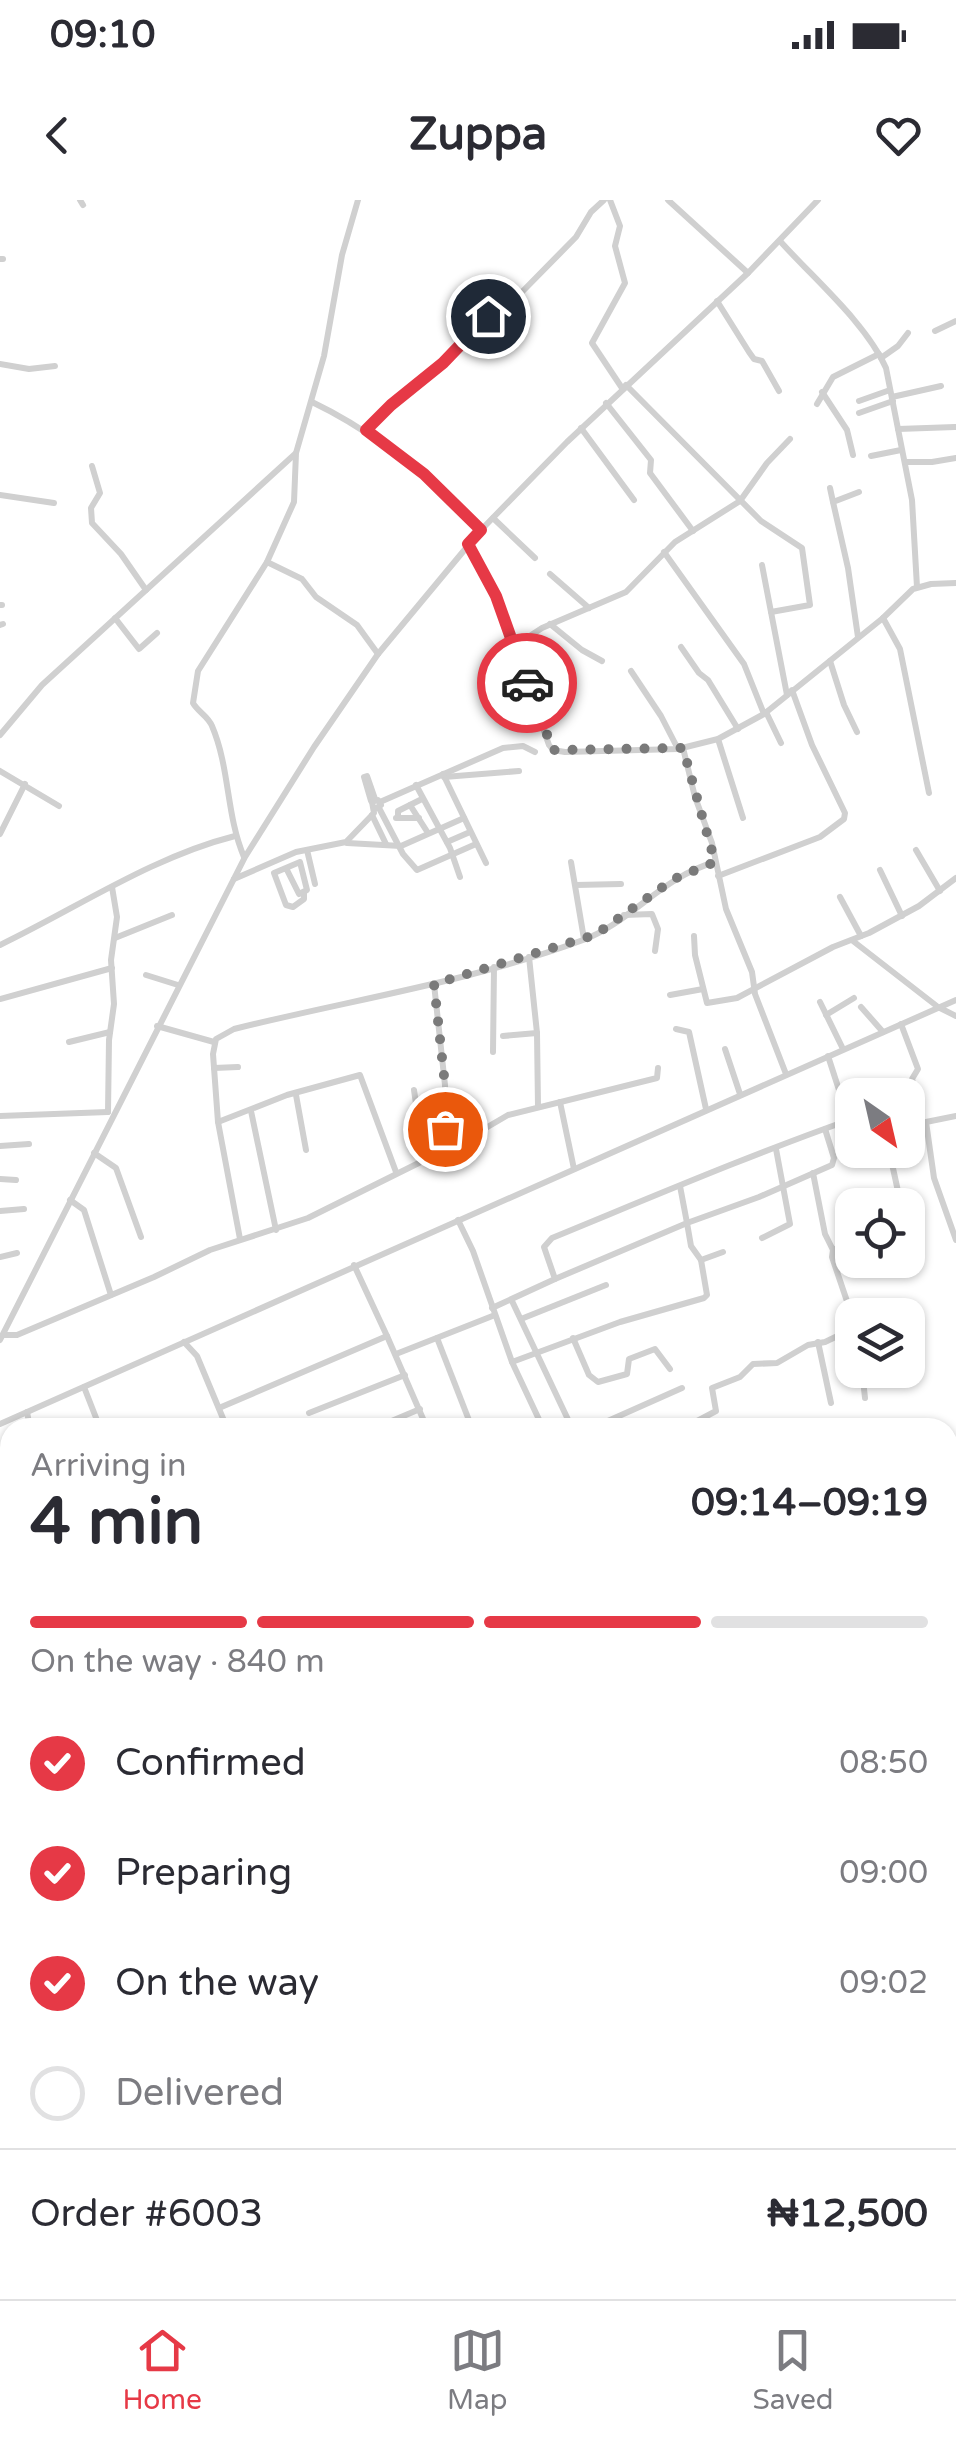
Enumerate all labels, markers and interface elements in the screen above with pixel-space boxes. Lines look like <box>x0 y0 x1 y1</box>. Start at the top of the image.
text: 09:10 <box>50 12 155 58</box>
icon: back <box>30 108 85 163</box>
text: Zuppa <box>409 108 547 162</box>
icon: heart <box>871 108 926 163</box>
pin <box>446 274 531 359</box>
icon: home <box>461 289 516 344</box>
courier <box>477 633 577 733</box>
icon: car <box>500 656 555 711</box>
north arrow <box>835 1078 925 1168</box>
map controls <box>835 1078 925 1388</box>
pin <box>403 1087 488 1172</box>
icon: bag <box>418 1102 473 1157</box>
button: locate <box>835 1188 925 1278</box>
button: layers <box>835 1298 925 1388</box>
text: Arriving in <box>30 1447 187 1485</box>
text: 09:14–09:19 <box>691 1480 928 1526</box>
text: 4 min <box>30 1483 203 1562</box>
text: On the way · 840 m <box>30 1643 325 1681</box>
icon: check <box>30 1736 85 1791</box>
text: Confirmed <box>115 1740 306 1786</box>
text: 08:50 <box>839 1744 928 1782</box>
icon: check <box>30 1846 85 1901</box>
text: Preparing <box>115 1850 292 1896</box>
text: 09:00 <box>839 1854 928 1892</box>
icon: check <box>30 1956 85 2011</box>
text: On the way <box>115 1960 319 2006</box>
text: 09:02 <box>839 1964 928 2002</box>
text: Delivered <box>115 2070 284 2116</box>
text: Order #6003 <box>30 2191 263 2237</box>
text: ₦12,500 <box>767 2191 928 2237</box>
tab: Home <box>123 2323 202 2417</box>
tab: Map <box>447 2323 507 2417</box>
tab: Saved <box>753 2323 833 2417</box>

